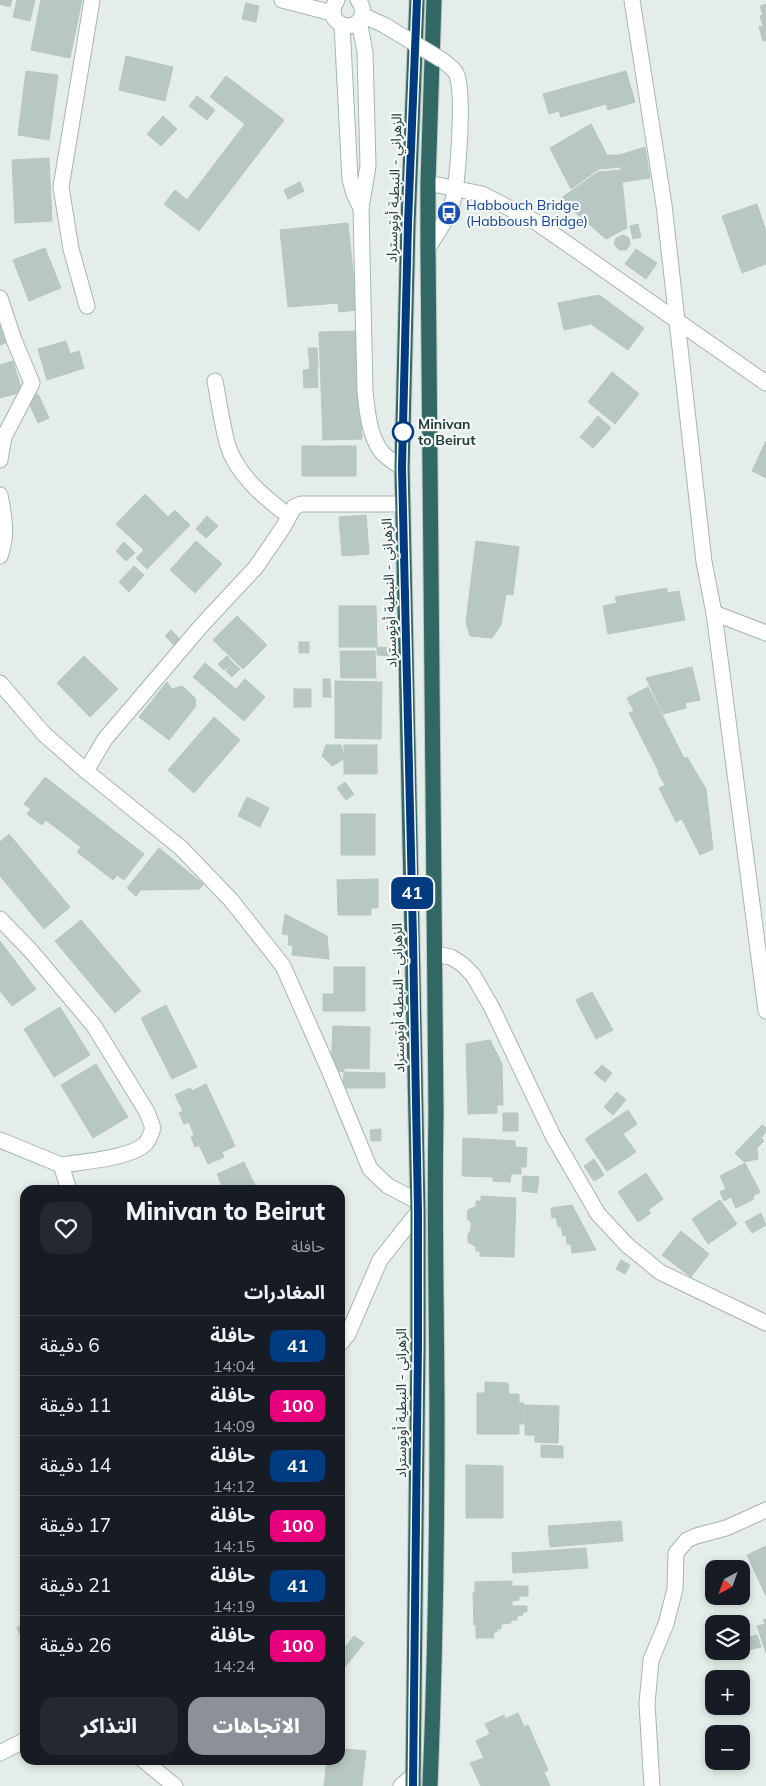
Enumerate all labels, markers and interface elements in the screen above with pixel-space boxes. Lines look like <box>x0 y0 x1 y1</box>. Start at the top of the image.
street label: الزهراني - النبطية أوتوستراد <box>382 113 408 263</box>
place label: Habbouch Bridge (Habboush Bridge) <box>466 196 588 230</box>
bus stop icon: Habbouch Bridge (Habboush Bridge) <box>436 200 462 226</box>
place label: Minivan to Beirut <box>418 415 476 449</box>
marker: Minivan to Beirut <box>392 421 414 443</box>
street label: الزهراني - النبطية أوتوستراد <box>377 518 403 668</box>
line badge: 41 <box>390 877 434 909</box>
text: 41 <box>401 881 423 904</box>
street label: الزهراني - النبطية أوتوستراد <box>388 923 411 1073</box>
text: Minivan to Beirut <box>125 1196 325 1226</box>
button: heart <box>40 1202 92 1254</box>
text: حافلة <box>291 1236 325 1256</box>
text: المغادرات <box>244 1280 325 1304</box>
text: حافلة <box>210 1323 255 1347</box>
street label: الزهراني - النبطية أوتوستراد <box>392 1328 412 1478</box>
text: 6 دقيقة <box>40 1333 100 1357</box>
text: 41 <box>287 1334 308 1357</box>
text: 14:04 <box>213 1356 255 1376</box>
text: حافلة <box>210 1383 255 1407</box>
text: 11 دقيقة <box>40 1393 111 1417</box>
text: 100 <box>281 1394 314 1417</box>
text: 14:09 <box>213 1416 255 1436</box>
text: حافلة <box>210 1443 255 1467</box>
text: 14 دقيقة <box>40 1453 111 1477</box>
text: 41 <box>287 1454 308 1477</box>
text: 14:12 <box>213 1476 255 1496</box>
text: حافلة <box>210 1503 255 1527</box>
text: 17 دقيقة <box>40 1513 111 1537</box>
text: 100 <box>281 1514 314 1537</box>
text: 14:15 <box>213 1536 255 1556</box>
north arrow <box>705 1560 750 1605</box>
map controls <box>705 1560 750 1770</box>
text: حافلة <box>210 1563 255 1587</box>
text: 21 دقيقة <box>40 1573 111 1597</box>
text: 41 <box>287 1574 308 1597</box>
text: 14:19 <box>213 1596 255 1616</box>
button: layers <box>705 1615 750 1660</box>
text: حافلة <box>210 1623 255 1647</box>
text: 26 دقيقة <box>40 1633 111 1657</box>
text: 100 <box>281 1634 314 1657</box>
text: 14:24 <box>213 1656 255 1676</box>
button: + <box>705 1670 750 1715</box>
button: التذاكر <box>40 1697 178 1755</box>
button: الاتجاهات <box>188 1697 325 1755</box>
button: − <box>705 1725 750 1770</box>

